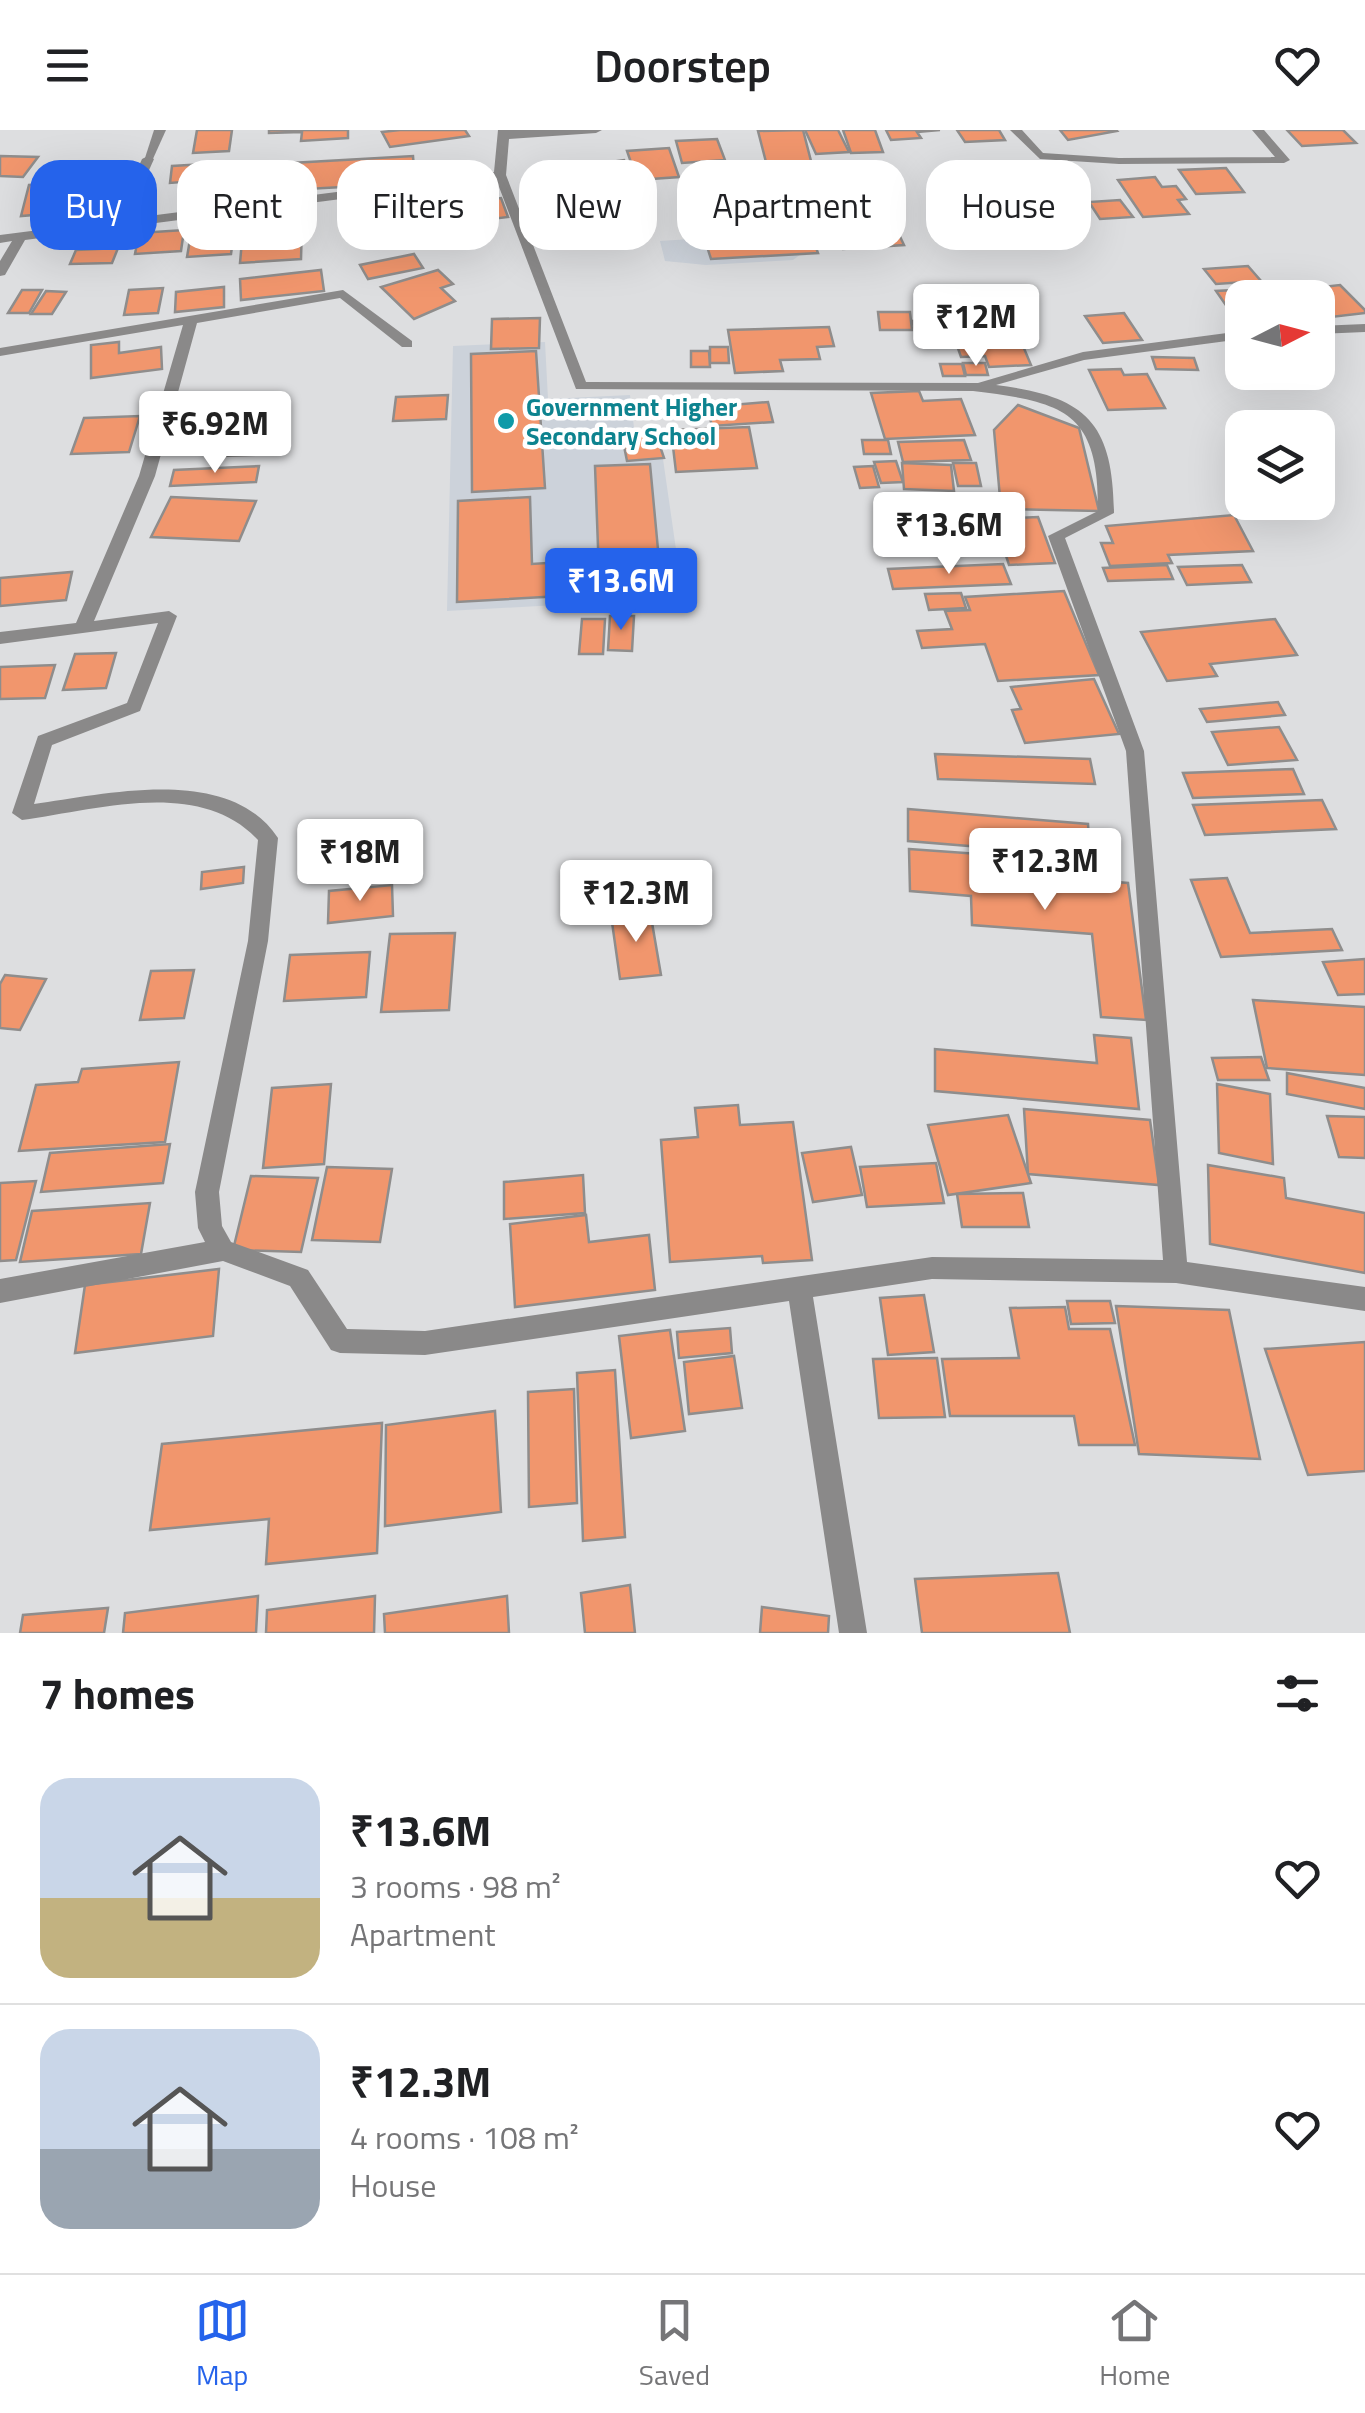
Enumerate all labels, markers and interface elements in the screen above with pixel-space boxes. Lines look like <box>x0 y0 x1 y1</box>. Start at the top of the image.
text: Doorstep <box>594 31 771 99</box>
icon: menu <box>40 38 95 93</box>
icon: heart <box>1270 38 1325 93</box>
chip: Buy <box>30 160 157 250</box>
chip: Rent <box>177 160 317 250</box>
chip: Filters <box>337 160 499 250</box>
chip: New <box>519 160 657 250</box>
chip: Apartment <box>677 160 906 250</box>
chip: House <box>926 160 1091 250</box>
north arrow <box>1225 280 1335 390</box>
map controls <box>1225 280 1335 520</box>
pin: ₹12M <box>917 284 1035 369</box>
text: ₹12M <box>935 292 1017 340</box>
place label: Government Higher Secondary School <box>526 388 737 455</box>
pin: ₹6.92M <box>134 391 296 476</box>
text: ₹6.92M <box>161 399 269 447</box>
marker: Government Higher Secondary School <box>495 410 517 432</box>
button: layers <box>1225 410 1335 520</box>
pin: ₹13.6M <box>868 492 1030 577</box>
text: ₹13.6M <box>895 500 1003 548</box>
pin: ₹13.6M <box>540 548 702 633</box>
text: ₹13.6M <box>567 556 675 604</box>
pin: ₹18M <box>301 819 419 904</box>
text: ₹18M <box>319 827 401 875</box>
pin: ₹12.3M <box>964 828 1126 913</box>
text: ₹12.3M <box>991 836 1099 884</box>
pin: ₹12.3M <box>555 860 717 945</box>
text: ₹12.3M <box>582 868 690 916</box>
text: 7 homes <box>40 1661 195 1725</box>
icon: filters <box>1270 1666 1325 1721</box>
text: ₹13.6M <box>350 1798 491 1862</box>
icon: home <box>120 1818 240 1938</box>
icon: heart <box>1270 1851 1325 1906</box>
text: 3 rooms · 98 m² <box>350 1862 561 1910</box>
text: Apartment <box>350 1910 496 1958</box>
text: ₹12.3M <box>350 2049 491 2113</box>
icon: home <box>120 2069 240 2189</box>
icon: heart <box>1270 2102 1325 2157</box>
text: 4 rooms · 108 m² <box>350 2113 579 2161</box>
text: House <box>350 2161 436 2209</box>
tab: Map <box>195 2293 250 2396</box>
tab: Saved <box>639 2293 710 2396</box>
tab: Home <box>1099 2293 1170 2396</box>

